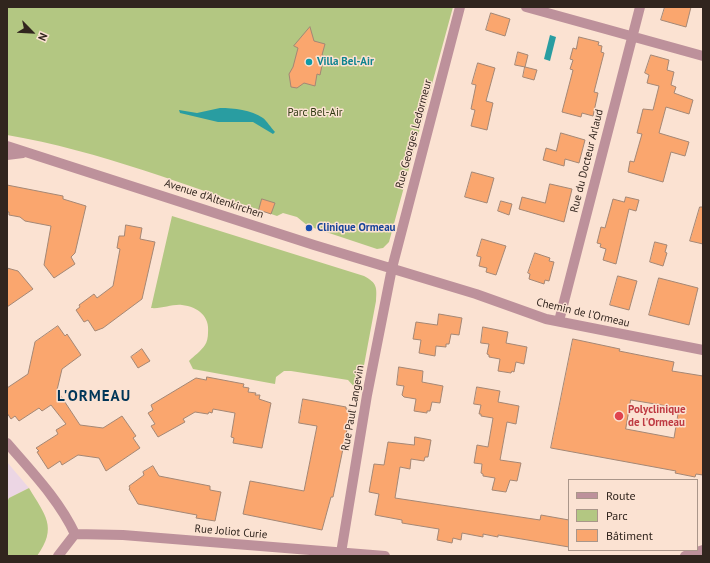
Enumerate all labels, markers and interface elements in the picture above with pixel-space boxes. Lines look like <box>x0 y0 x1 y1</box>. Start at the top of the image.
north arrow <box>12 12 52 52</box>
text: N <box>35 31 51 43</box>
place label: Villa Bel-Air <box>317 55 374 69</box>
marker: Villa Bel-Air <box>304 57 314 67</box>
street label: Rue Georges Ledormeur <box>393 78 435 190</box>
park label: Parc Bel-Air <box>287 106 343 120</box>
street label: Rue du Docteur Arlaud <box>568 108 606 214</box>
street label: Avenue d'Altenkirchen <box>163 177 265 221</box>
place label: Clinique Ormeau <box>317 221 396 235</box>
marker: Clinique Ormeau <box>304 223 314 233</box>
street label: Chemin de l'Ormeau <box>535 296 631 330</box>
street label: Rue Paul Langevin <box>339 364 367 452</box>
district label: L'ORMEAU <box>57 388 131 406</box>
place label: Polyclinique de l'Ormeau <box>628 403 686 429</box>
marker: Polyclinique de l'Ormeau <box>613 410 625 422</box>
legend <box>568 479 698 551</box>
text: Route <box>606 488 636 503</box>
text: Parc <box>606 508 628 523</box>
street label: Rue Joliot Curie <box>194 522 268 542</box>
text: Bâtiment <box>606 528 653 543</box>

